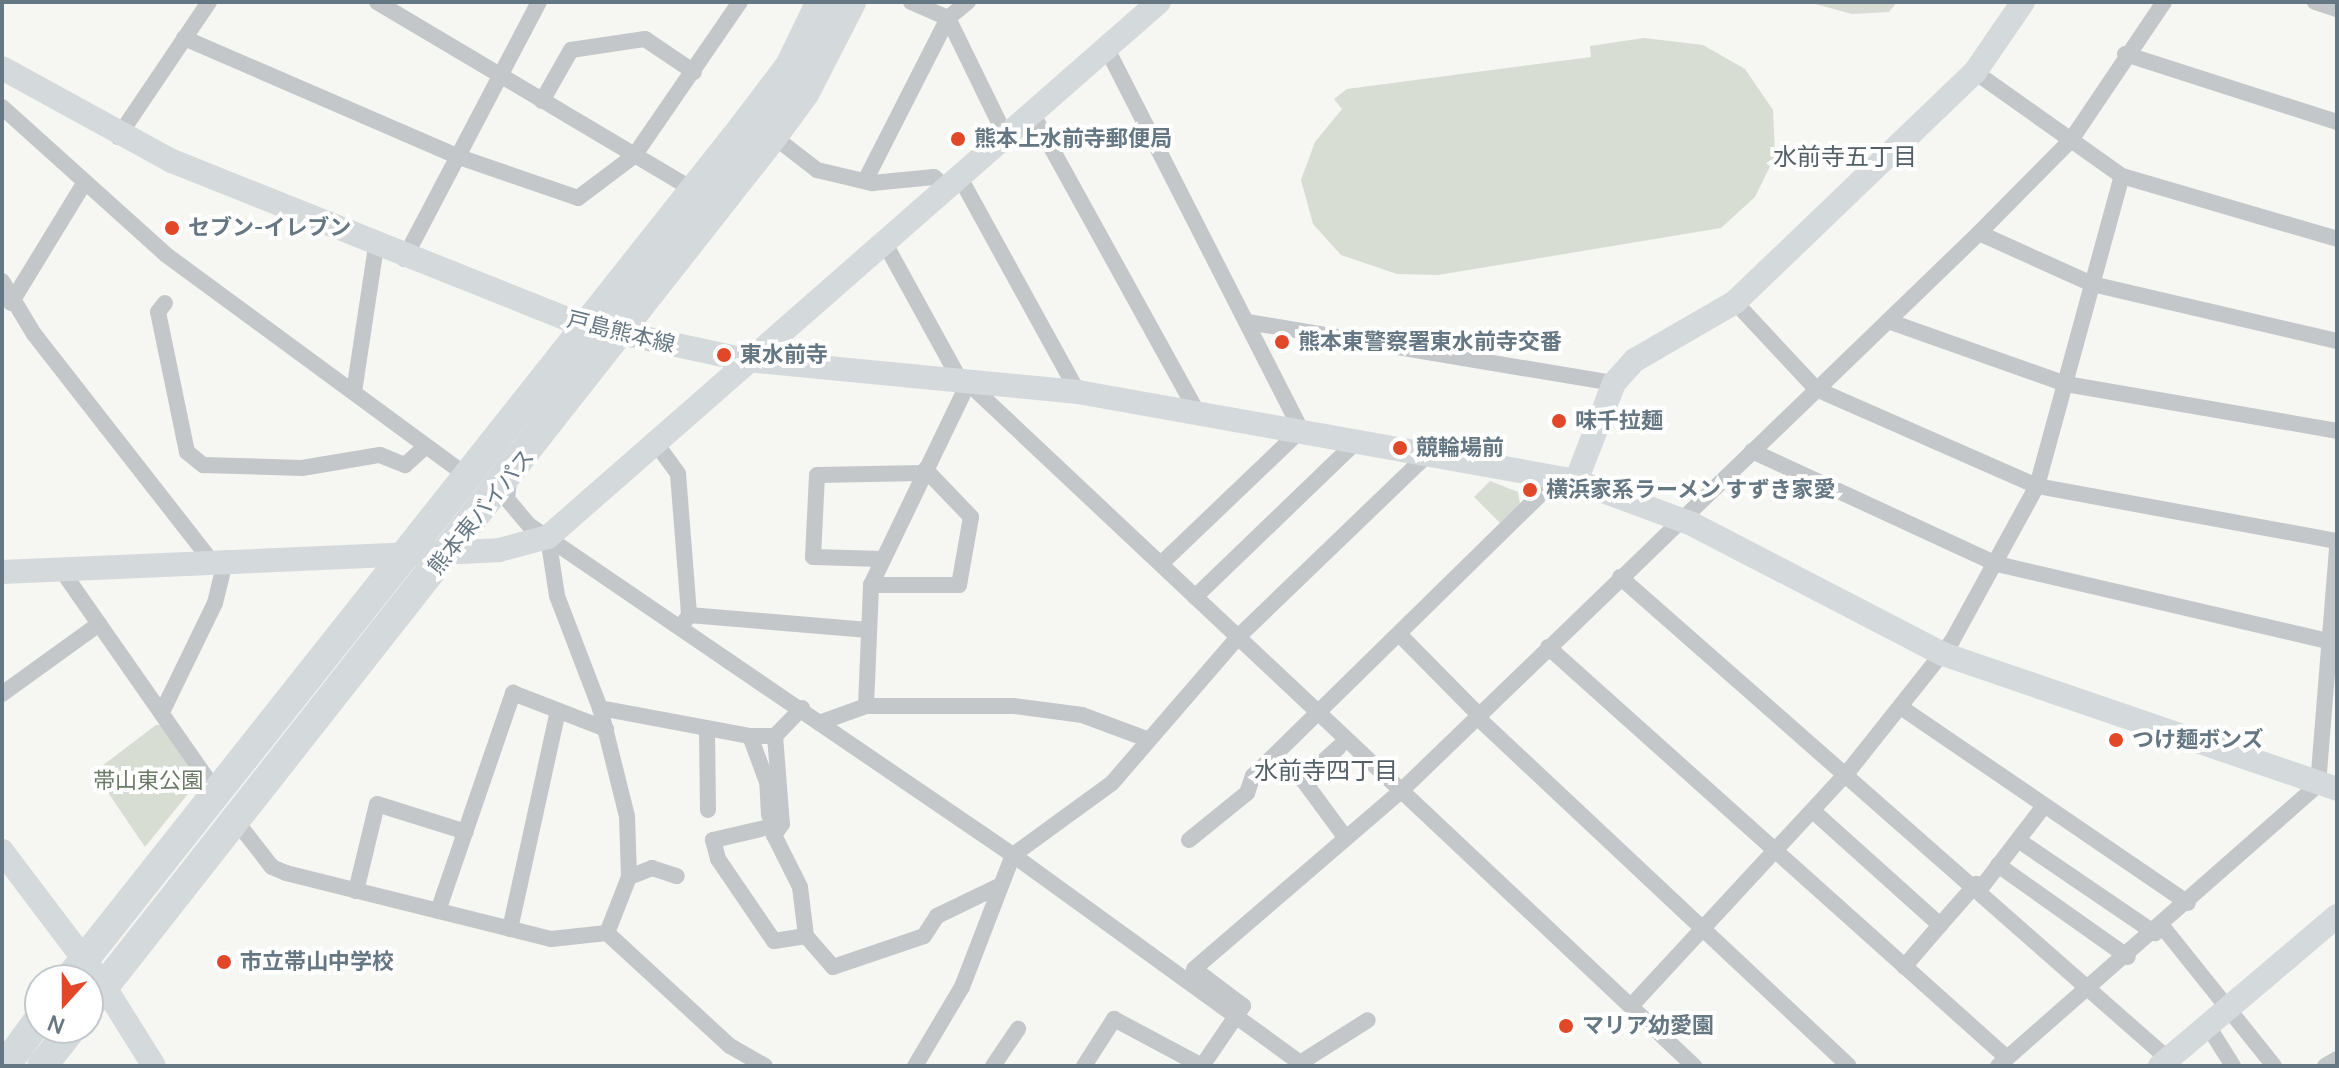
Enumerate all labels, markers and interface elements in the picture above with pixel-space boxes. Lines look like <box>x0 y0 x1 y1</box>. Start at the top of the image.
place label: 熊本上水前寺郵便局 <box>974 126 1172 152</box>
marker: 熊本上水前寺郵便局 <box>949 130 967 148</box>
district label: 水前寺五丁目 <box>1773 142 1917 170</box>
place label: セブン-イレブン <box>188 215 351 241</box>
marker: セブン-イレブン <box>163 219 181 237</box>
street label: 戸島熊本線 <box>564 306 678 358</box>
place label: 熊本東警察署東水前寺交番 <box>1298 329 1562 355</box>
marker: 熊本東警察署東水前寺交番 <box>1273 333 1291 351</box>
place label: 東水前寺 <box>740 342 828 368</box>
marker: 東水前寺 <box>715 346 733 364</box>
place label: 味千拉麺 <box>1575 408 1663 434</box>
marker: 味千拉麺 <box>1550 412 1568 430</box>
place label: 競輪場前 <box>1416 435 1504 461</box>
marker: 競輪場前 <box>1391 439 1409 457</box>
street label: 熊本東バイパス <box>422 444 540 580</box>
place label: 横浜家系ラーメン すずき家愛 <box>1546 477 1836 503</box>
marker: 横浜家系ラーメン すずき家愛 <box>1521 481 1539 499</box>
place label: つけ麺ボンズ <box>2132 727 2264 753</box>
marker: つけ麺ボンズ <box>2107 731 2125 749</box>
district label: 水前寺四丁目 <box>1254 756 1398 784</box>
park label: 帯山東公園 <box>93 768 203 794</box>
place label: 市立帯山中学校 <box>240 949 394 975</box>
marker: 市立帯山中学校 <box>215 953 233 971</box>
north arrow <box>24 964 104 1044</box>
text: N <box>43 1008 69 1041</box>
place label: マリア幼愛園 <box>1582 1013 1714 1039</box>
marker: マリア幼愛園 <box>1557 1017 1575 1035</box>

